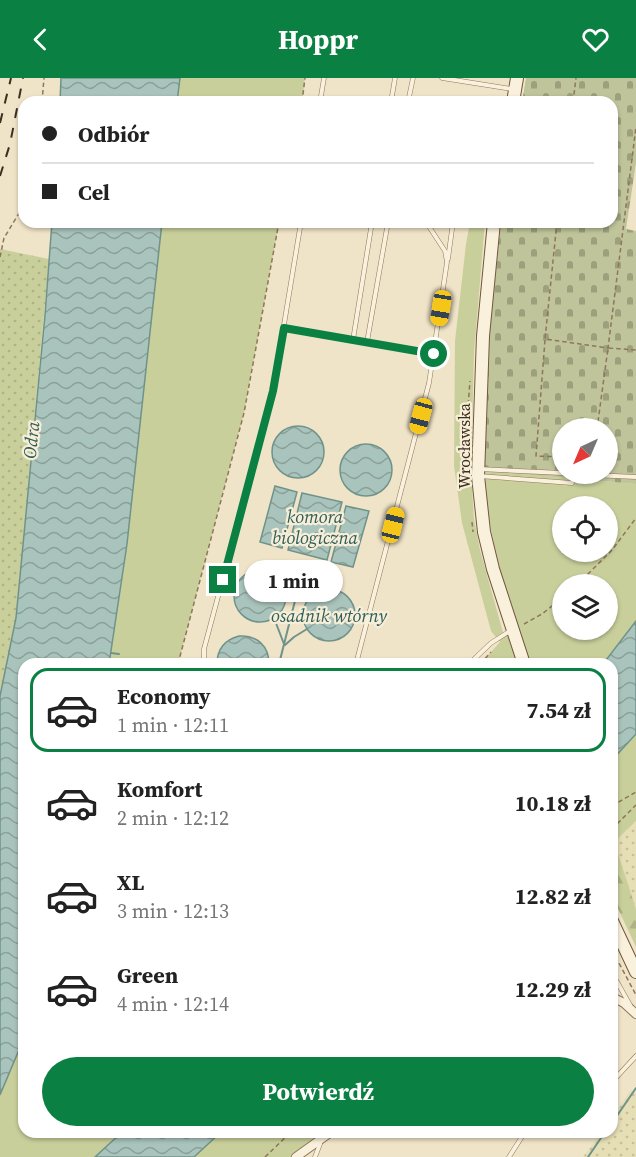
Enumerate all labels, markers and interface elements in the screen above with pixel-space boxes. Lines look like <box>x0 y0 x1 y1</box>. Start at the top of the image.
text: Hoppr <box>278 21 358 58</box>
icon: back <box>24 23 57 56</box>
icon: heart <box>579 23 612 56</box>
text: Odbiór <box>78 119 150 149</box>
text: Cel <box>78 177 110 207</box>
car <box>429 289 453 327</box>
route start <box>420 340 447 367</box>
car <box>408 396 434 436</box>
street label: Wrocławska <box>453 402 475 489</box>
north arrow <box>552 418 618 484</box>
map controls <box>552 418 618 640</box>
water label: Odra <box>17 420 45 460</box>
button: locate <box>552 496 618 562</box>
water label: komora biologiczna <box>272 504 359 550</box>
car <box>380 505 406 545</box>
callout: 1 min <box>244 559 343 601</box>
route end <box>209 566 236 593</box>
text: 1 min <box>268 567 319 595</box>
button: layers <box>552 574 618 640</box>
water label: osadnik wtórny <box>271 603 387 628</box>
text: Economy <box>117 681 211 711</box>
icon: car <box>45 683 99 737</box>
text: 7.54 zł <box>527 695 591 725</box>
text: 1 min · 12:11 <box>117 711 229 739</box>
text: Komfort <box>117 774 202 804</box>
icon: car <box>45 776 99 830</box>
text: 10.18 zł <box>515 788 591 818</box>
text: 2 min · 12:12 <box>117 804 229 832</box>
text: XL <box>117 867 144 897</box>
icon: car <box>45 869 99 923</box>
text: 12.82 zł <box>515 881 591 911</box>
text: 3 min · 12:13 <box>117 897 229 925</box>
text: Green <box>117 960 178 990</box>
icon: car <box>45 962 99 1016</box>
text: 12.29 zł <box>515 974 591 1004</box>
text: 4 min · 12:14 <box>117 990 229 1018</box>
button: Potwierdź <box>42 1057 594 1126</box>

